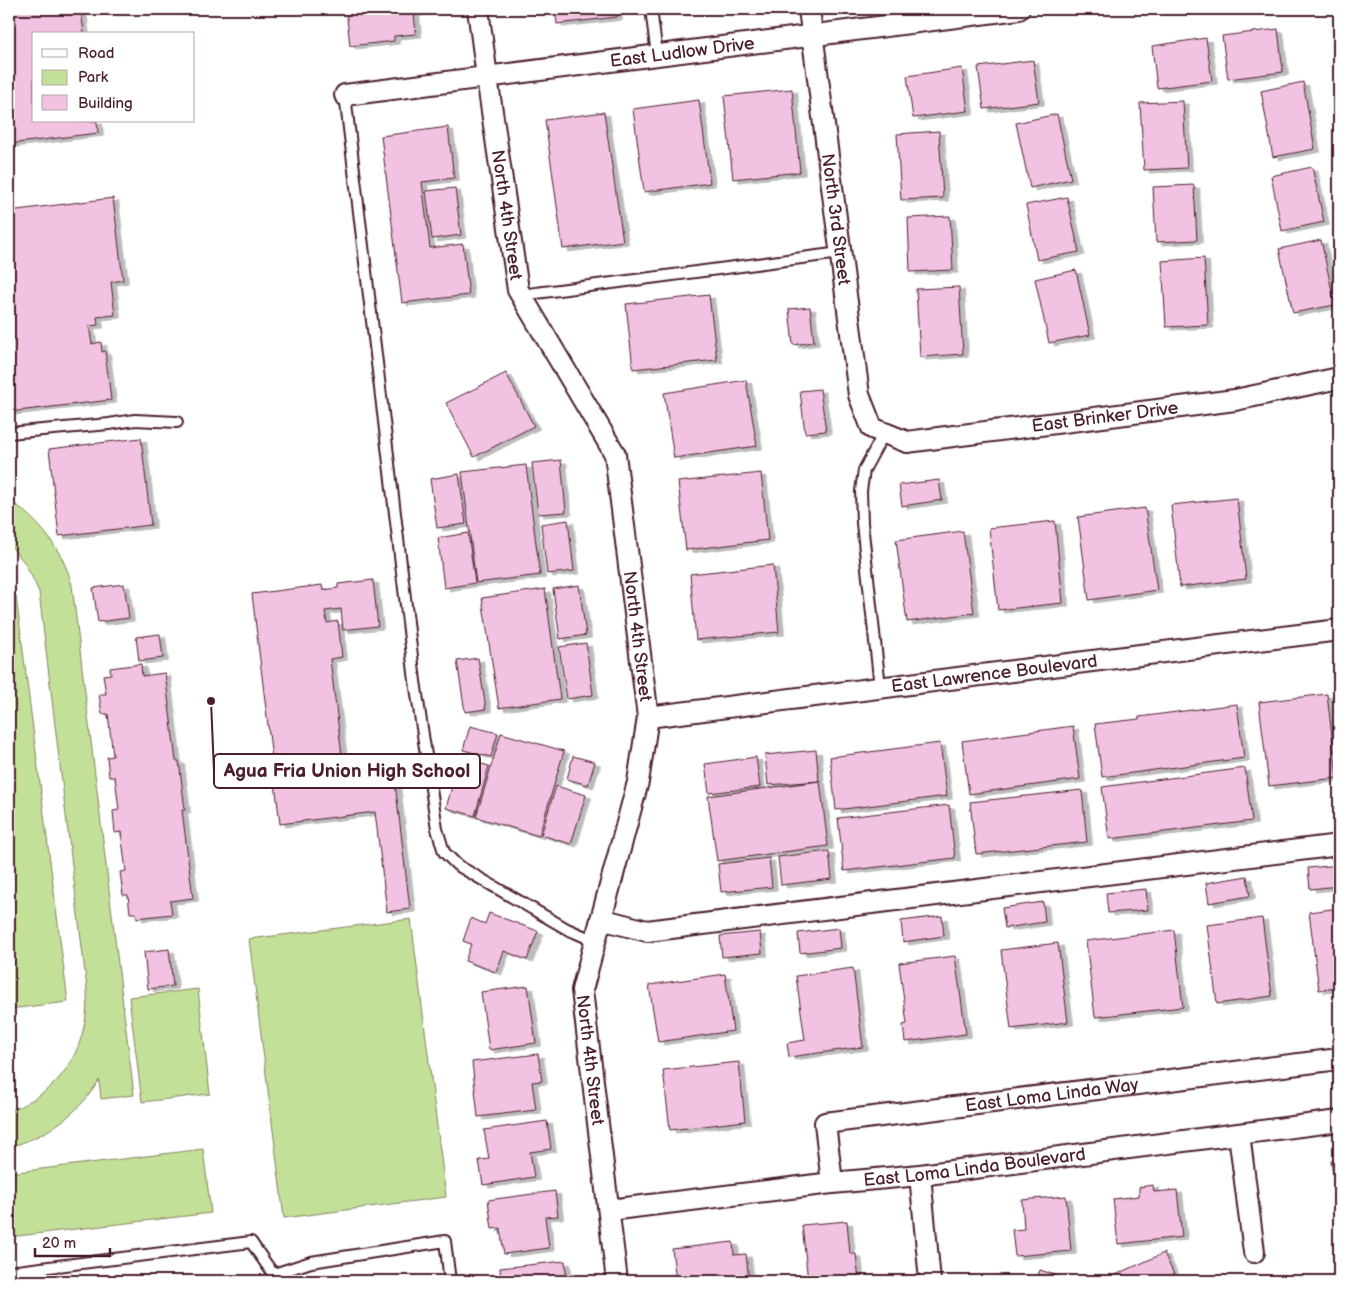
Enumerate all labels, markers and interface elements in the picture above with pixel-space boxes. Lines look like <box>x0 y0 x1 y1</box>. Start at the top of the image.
legend <box>32 32 195 122</box>
street label: East Ludlow Drive <box>609 33 756 72</box>
text: Road <box>78 44 114 63</box>
text: Park <box>78 68 109 87</box>
text: Building <box>78 94 133 113</box>
street label: North 4th Street <box>487 149 526 282</box>
street label: North 3rd Street <box>817 152 855 287</box>
street label: East Brinker Drive <box>1031 397 1180 437</box>
street label: North 4th Street <box>619 570 656 703</box>
street label: East Lawrence Boulevard <box>890 651 1099 697</box>
callout: Agua Fria Union High School <box>214 754 480 788</box>
text: Agua Fria Union High School <box>223 760 470 783</box>
street label: North 4th Street <box>572 994 608 1127</box>
street label: East Loma Linda Way <box>964 1074 1141 1116</box>
street label: East Loma Linda Boulevard <box>863 1144 1087 1191</box>
scale bar <box>35 1225 110 1257</box>
text: 20 m <box>42 1234 76 1253</box>

